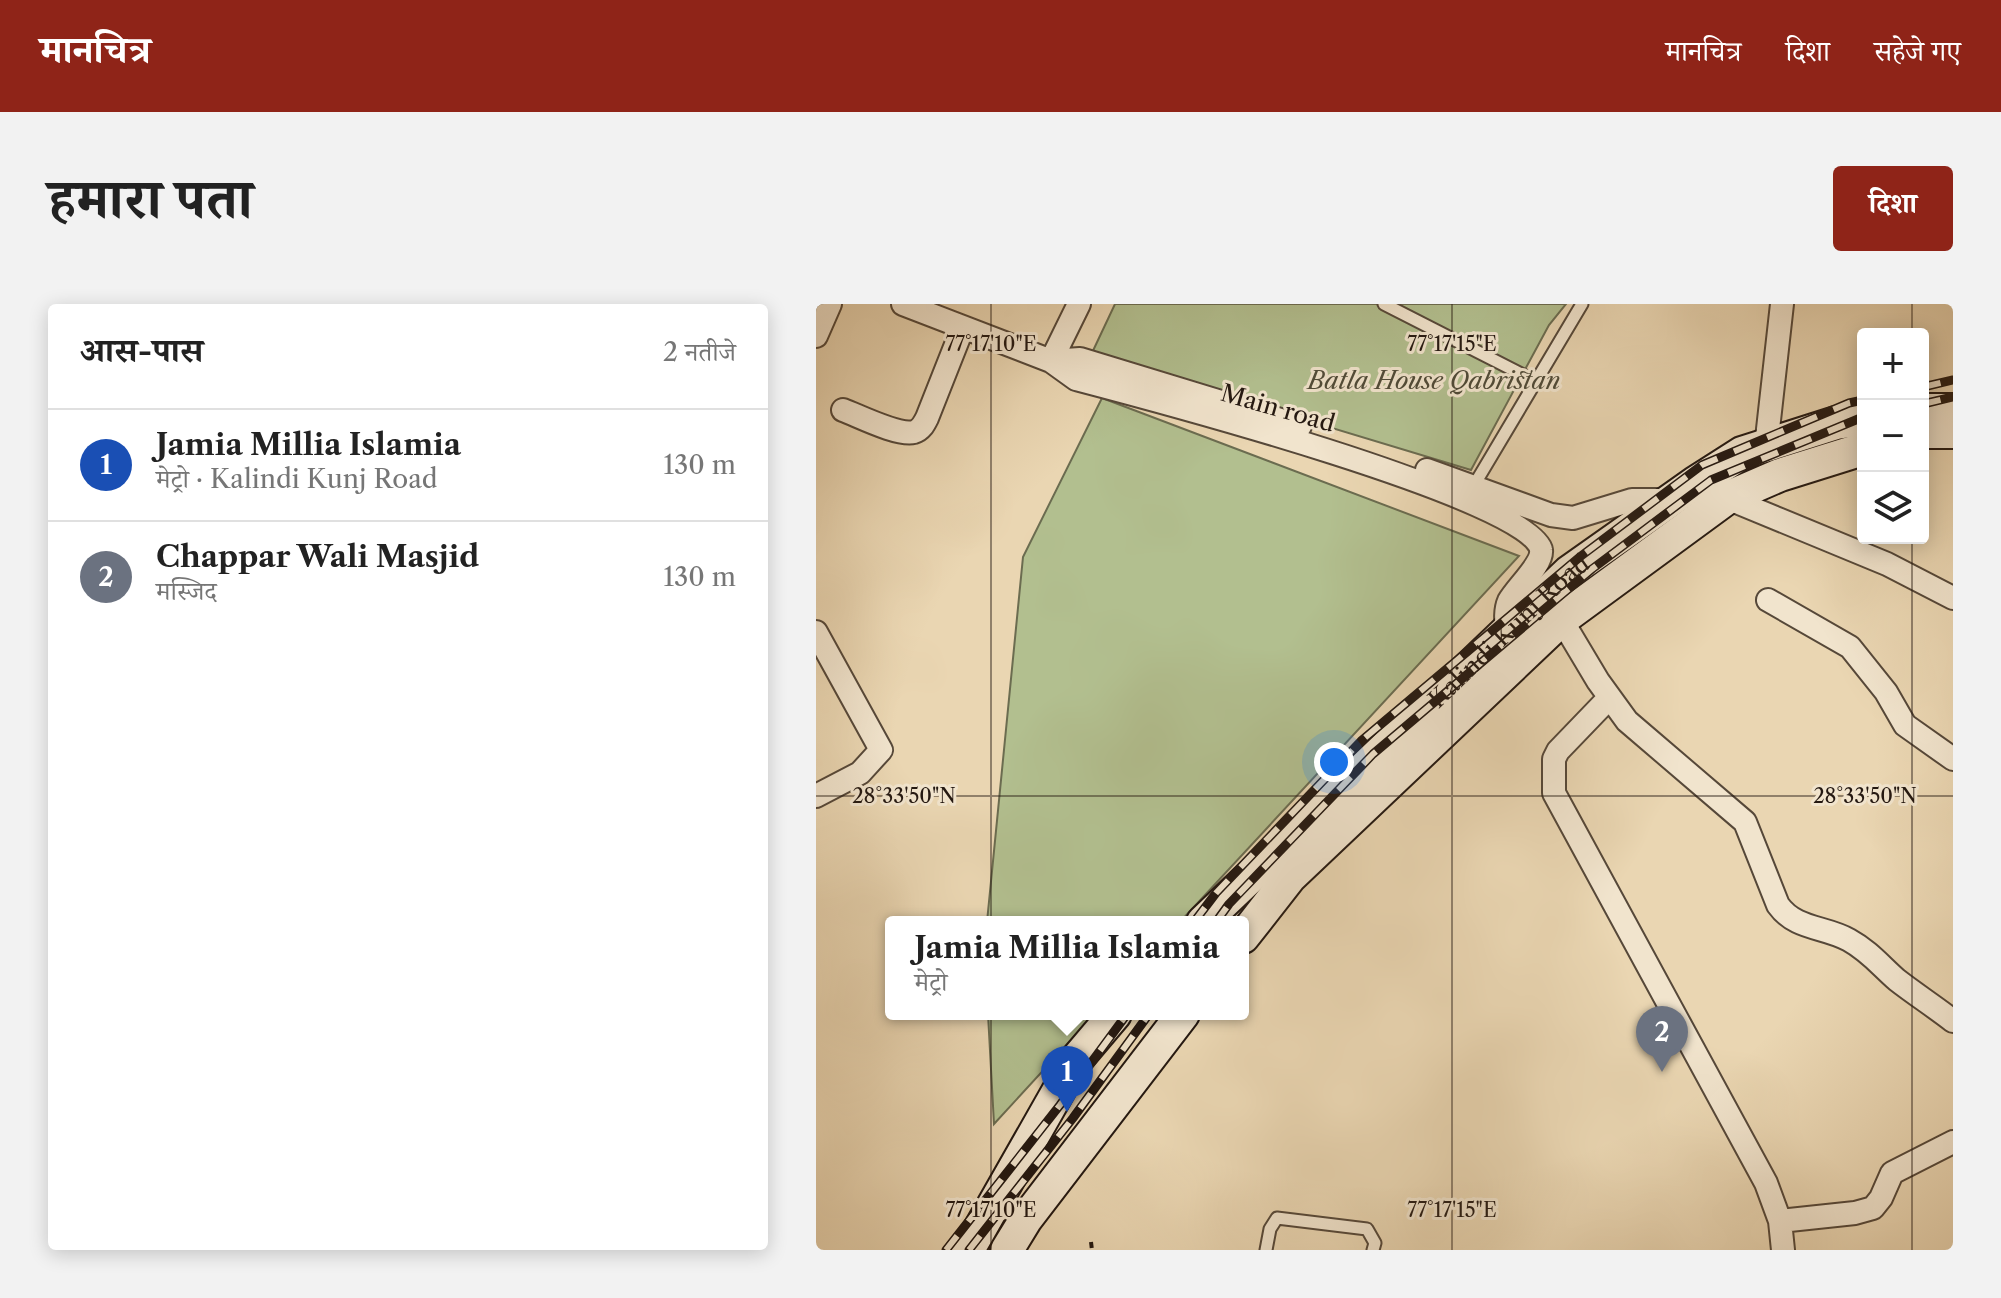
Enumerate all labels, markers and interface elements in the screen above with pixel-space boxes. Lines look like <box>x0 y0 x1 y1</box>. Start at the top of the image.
text: मानचित्र <box>40 26 151 73</box>
text: मानचित्र <box>1665 34 1741 68</box>
text: दिशा <box>1785 34 1830 68</box>
text: सहेजे गए <box>1874 34 1961 68</box>
text: हमारा पता <box>48 164 253 233</box>
button: दिशा <box>1833 166 1953 251</box>
map controls <box>1857 328 1929 544</box>
button: + <box>1857 328 1929 400</box>
text: आस-पास <box>80 329 203 371</box>
text: 77°17'10"E <box>945 332 1037 356</box>
text: 77°17'15"E <box>1407 332 1497 356</box>
text: 2 नतीजे <box>663 336 736 368</box>
park label: Batla House Qabristan <box>1306 366 1560 395</box>
street label: Main road <box>1218 378 1339 438</box>
button: − <box>1857 400 1929 472</box>
text: Jamia Millia Islamia <box>156 426 461 463</box>
text: 1 <box>100 449 112 481</box>
text: 130 m <box>663 449 736 481</box>
text: मेट्रो · Kalindi Kunj Road <box>156 463 438 495</box>
button: layers <box>1857 472 1929 544</box>
text: Chappar Wali Masjid <box>156 538 479 575</box>
street label: Kalindi Kunj Road <box>1422 548 1595 713</box>
text: 2 <box>98 561 114 593</box>
text: 130 m <box>663 561 736 593</box>
text: मस्जिद <box>156 575 217 607</box>
your location <box>1314 742 1354 782</box>
text: 28°33'50"N <box>852 784 956 808</box>
text: 28°33'50"N <box>1813 784 1917 808</box>
popup <box>885 916 1249 1020</box>
text: Jamia Millia Islamia <box>914 929 1220 966</box>
text: मेट्रो <box>914 966 947 998</box>
pin: 2 <box>1636 1006 1688 1072</box>
pin: 1 <box>1041 1046 1093 1112</box>
text: 77°17'10"E <box>945 1198 1037 1222</box>
text: 77°17'15"E <box>1407 1198 1497 1222</box>

